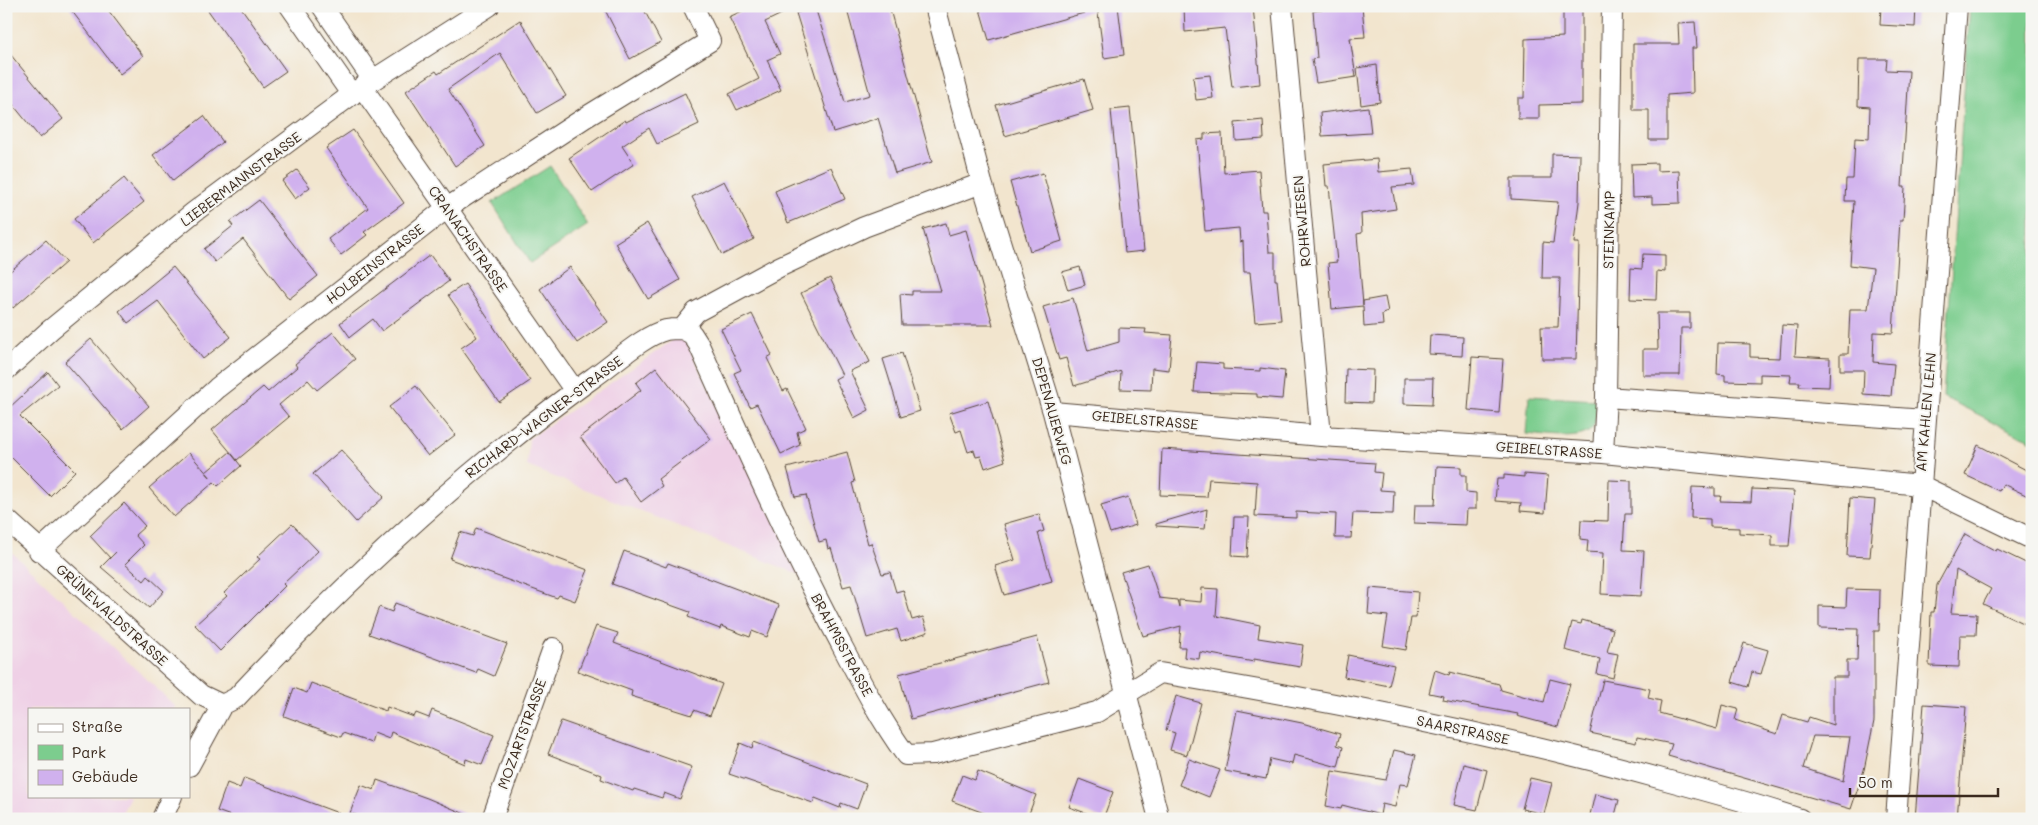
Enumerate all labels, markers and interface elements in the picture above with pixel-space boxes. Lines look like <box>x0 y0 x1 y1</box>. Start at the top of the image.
street label: LIEBERMANNSTRASSE <box>176 127 305 230</box>
street label: ROHRWIESEN <box>1288 175 1315 268</box>
street label: CRANACHSTRASSE <box>425 182 512 296</box>
street label: STEINKAMP <box>1598 190 1619 269</box>
street label: HOLBEINSTRASSE <box>322 219 428 308</box>
street label: RICHARD-WAGNER-STRASSE <box>461 351 626 482</box>
street label: AM KAHLEN LEHN <box>1911 352 1940 472</box>
street label: DEPENAUERWEG <box>1028 355 1077 467</box>
street label: GEIBELSTRASSE <box>1091 405 1199 434</box>
street label: GEIBELSTRASSE <box>1495 436 1603 463</box>
street label: GRÜNEWALDSTRASSE <box>52 559 172 670</box>
street label: BRAHMSSTRASSE <box>807 590 878 700</box>
street label: MOZARTSTRASSE <box>493 676 550 792</box>
legend <box>28 708 190 798</box>
street label: SAARSTRASSE <box>1415 710 1511 749</box>
text: Straße <box>72 716 123 736</box>
text: Park <box>72 742 106 762</box>
scale bar <box>1850 765 1998 797</box>
text: Gebäude <box>72 766 138 786</box>
text: 50 m <box>1858 772 1893 792</box>

